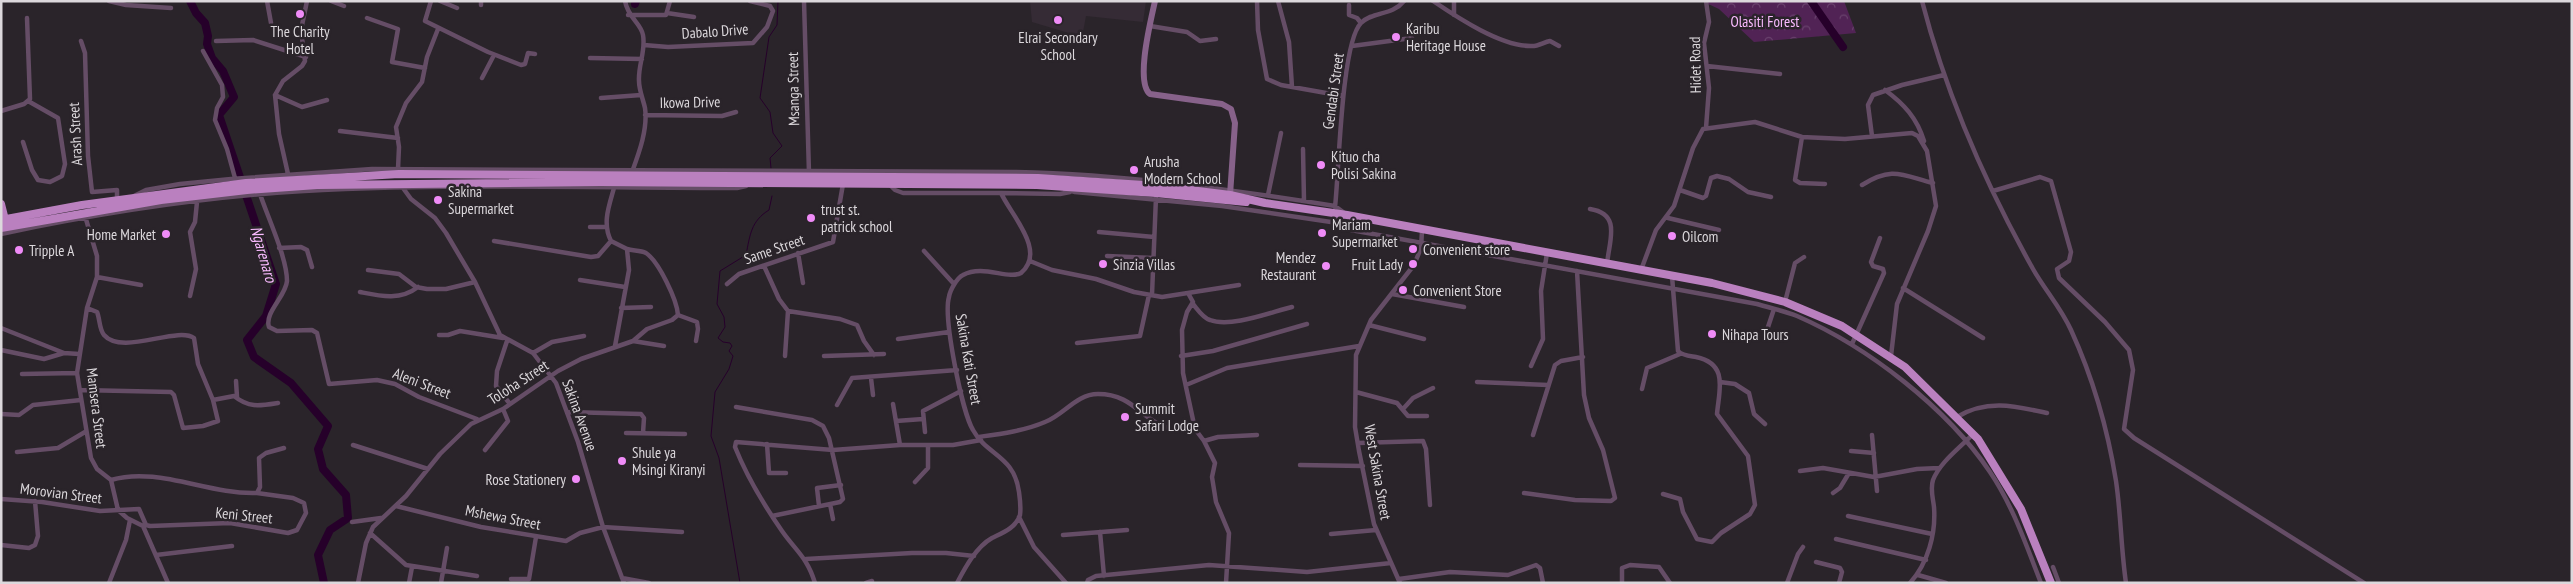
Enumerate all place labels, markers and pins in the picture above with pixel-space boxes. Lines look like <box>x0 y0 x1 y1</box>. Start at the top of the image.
marker: The Charity Hotel <box>294 8 306 20</box>
marker: Elrai Secondary School <box>1052 14 1064 26</box>
place label: Karibu Heritage House <box>1406 19 1486 55</box>
place label: The Charity Hotel <box>270 22 330 58</box>
place label: Elrai Secondary School <box>1018 28 1098 64</box>
marker: Karibu Heritage House <box>1390 31 1402 43</box>
place label: Kituo cha Polisi Sakina <box>1331 147 1396 183</box>
place label: Arusha Modern School <box>1144 152 1222 188</box>
marker: Kituo cha Polisi Sakina <box>1315 159 1327 171</box>
marker: Arusha Modern School <box>1128 164 1140 176</box>
place label: Sakina Supermarket <box>448 182 514 218</box>
marker: Sakina Supermarket <box>432 194 444 206</box>
place label: trust st. patrick school <box>821 200 893 236</box>
marker: trust st. patrick school <box>805 212 817 224</box>
place label: Mariam Supermarket <box>1332 215 1398 251</box>
place label: Home Market <box>87 225 156 244</box>
marker: Mariam Supermarket <box>1316 227 1328 239</box>
place label: Oilcom <box>1682 227 1718 246</box>
marker: Home Market <box>160 228 172 240</box>
marker: Oilcom <box>1666 230 1678 242</box>
place label: Convenient store <box>1423 240 1510 259</box>
place label: Tripple A <box>29 241 75 260</box>
marker: Convenient store <box>1407 243 1419 255</box>
marker: Tripple A <box>13 244 25 256</box>
place label: Mendez Restaurant <box>1261 248 1316 284</box>
place label: Sinzia Villas <box>1113 255 1175 274</box>
place label: Fruit Lady <box>1351 255 1403 274</box>
marker: Sinzia Villas <box>1097 258 1109 270</box>
marker: Fruit Lady <box>1407 258 1419 270</box>
marker: Mendez Restaurant <box>1320 260 1332 272</box>
place label: Convenient Store <box>1413 281 1502 300</box>
marker: Convenient Store <box>1397 284 1409 296</box>
place label: Nihapa Tours <box>1722 325 1789 344</box>
marker: Nihapa Tours <box>1706 328 1718 340</box>
place label: Summit Safari Lodge <box>1135 399 1199 435</box>
marker: Summit Safari Lodge <box>1119 411 1131 423</box>
place label: Shule ya Msingi Kiranyi <box>632 443 706 479</box>
marker: Shule ya Msingi Kiranyi <box>616 455 628 467</box>
place label: Rose Stationery <box>486 470 566 489</box>
marker: Rose Stationery <box>570 473 582 485</box>

